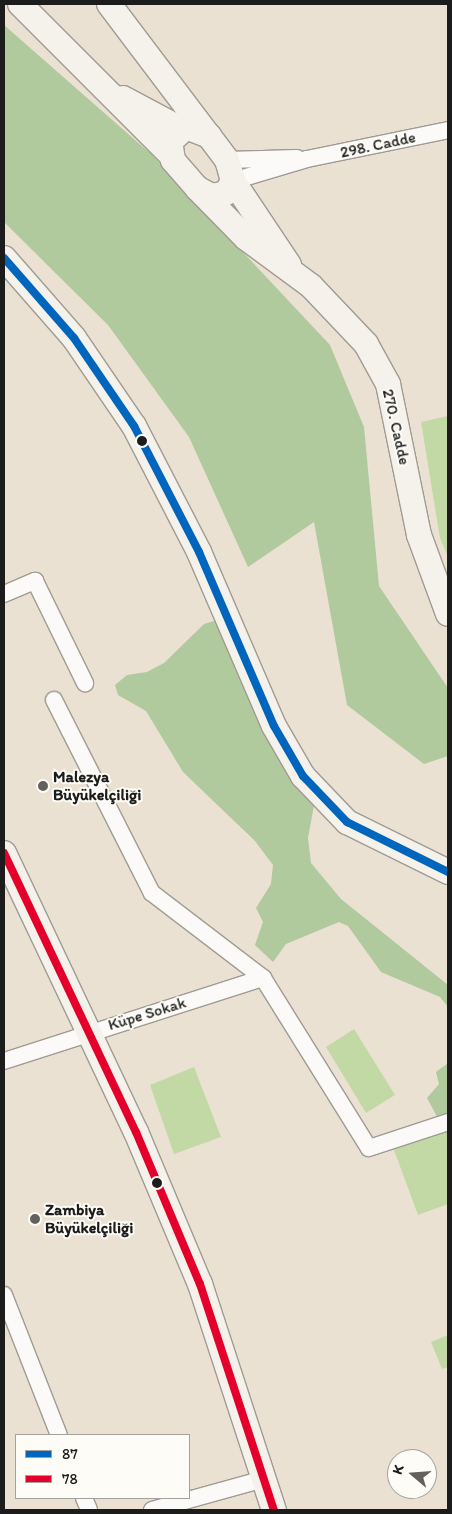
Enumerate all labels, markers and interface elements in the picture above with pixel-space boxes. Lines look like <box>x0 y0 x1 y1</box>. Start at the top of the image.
street label: 298. Cadde <box>338 128 418 162</box>
street label: 270. Cadde <box>378 387 414 467</box>
unlabelled marker <box>137 436 147 446</box>
place label: Malezya Büyükelçiliği <box>53 767 141 805</box>
marker: Malezya Büyükelçiliği <box>37 780 49 792</box>
street label: Küpe Sokak <box>106 993 188 1035</box>
unlabelled marker <box>152 1178 162 1188</box>
place label: Zambiya Büyükelçiliği <box>45 1200 133 1238</box>
marker: Zambiya Büyükelçiliği <box>29 1213 41 1225</box>
legend <box>15 1434 190 1499</box>
text: 87 <box>62 1445 78 1463</box>
north arrow <box>387 1449 437 1499</box>
text: K <box>389 1463 408 1476</box>
text: 78 <box>62 1470 78 1488</box>

